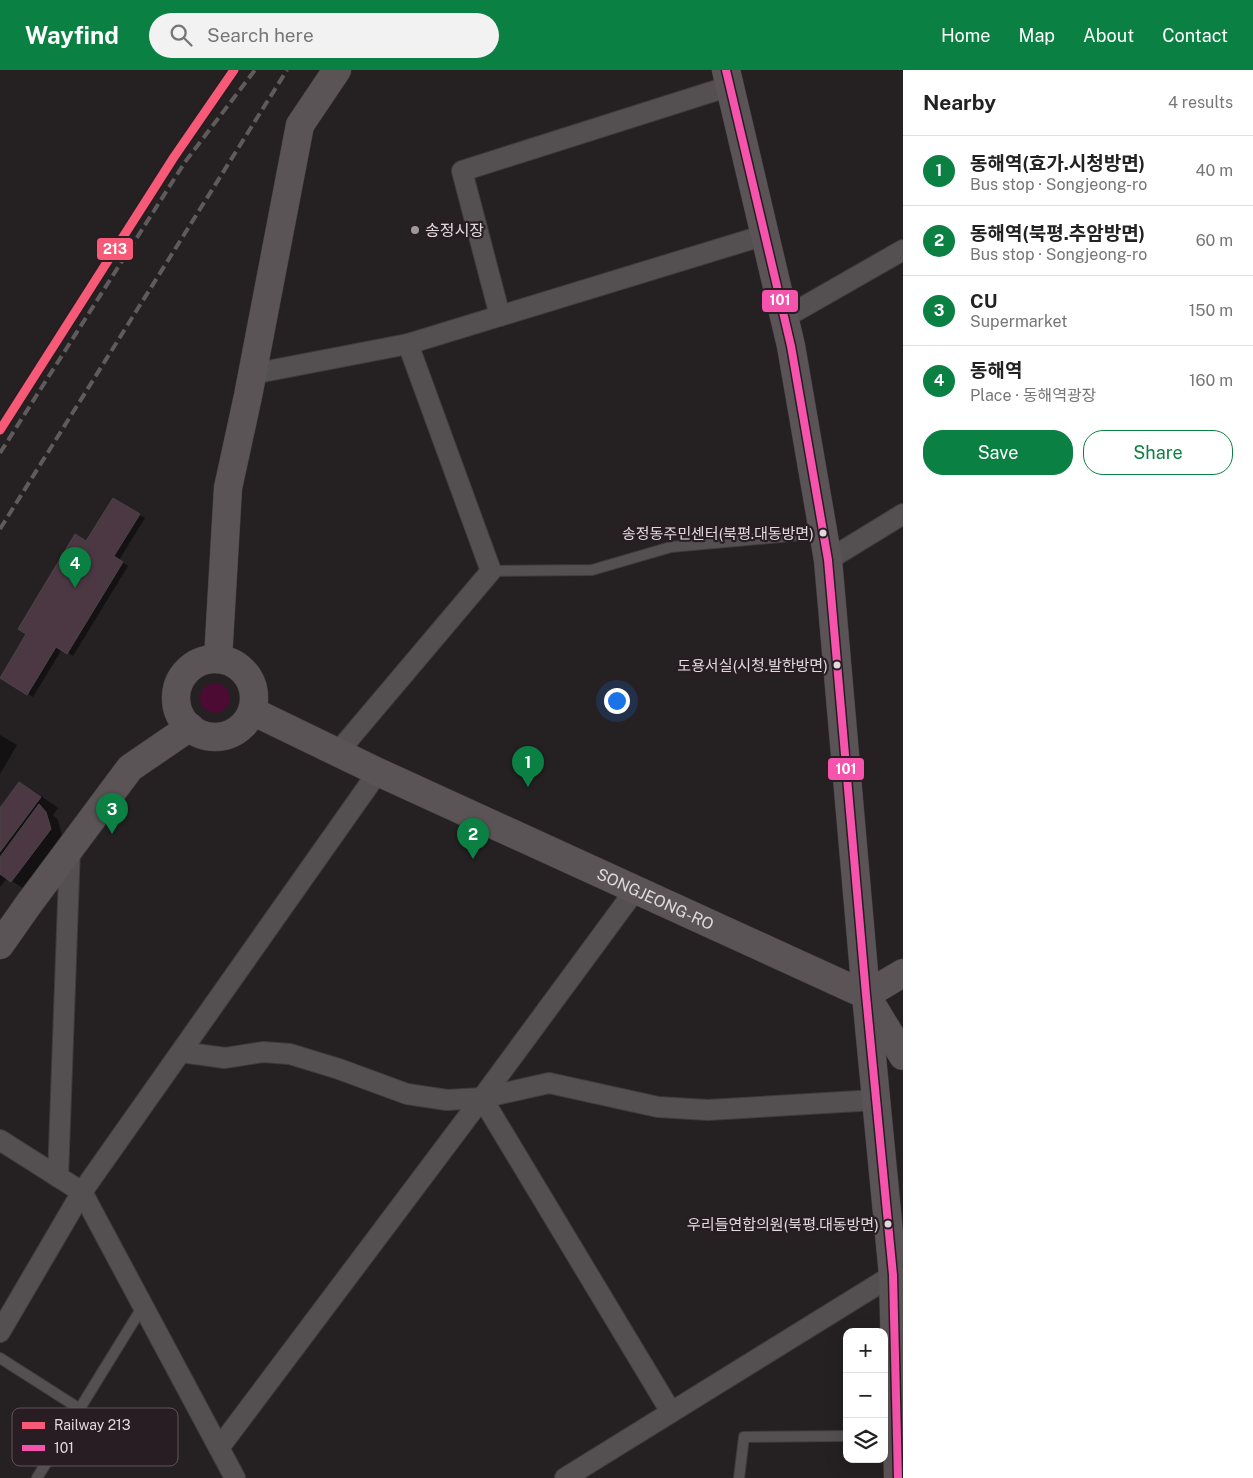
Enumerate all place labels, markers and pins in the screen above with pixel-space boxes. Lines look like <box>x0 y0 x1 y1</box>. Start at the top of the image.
place label: 송정시장 <box>425 221 484 240</box>
marker: 송정시장 <box>409 224 421 236</box>
place label: 송정동주민센터(북평.대동방면) <box>622 525 814 542</box>
marker: 송정동주민센터(북평.대동방면) <box>818 528 828 538</box>
pin: 4 <box>59 547 91 588</box>
place label: 도용서실(시청.발한방면) <box>677 657 828 674</box>
marker: 도용서실(시청.발한방면) <box>832 660 842 670</box>
pin: 1 <box>512 746 544 787</box>
pin: 3 <box>96 793 128 834</box>
pin: 2 <box>457 818 489 859</box>
place label: 우리들연합의원(북평.대동방면) <box>687 1216 879 1233</box>
marker: 우리들연합의원(북평.대동방면) <box>883 1219 893 1229</box>

